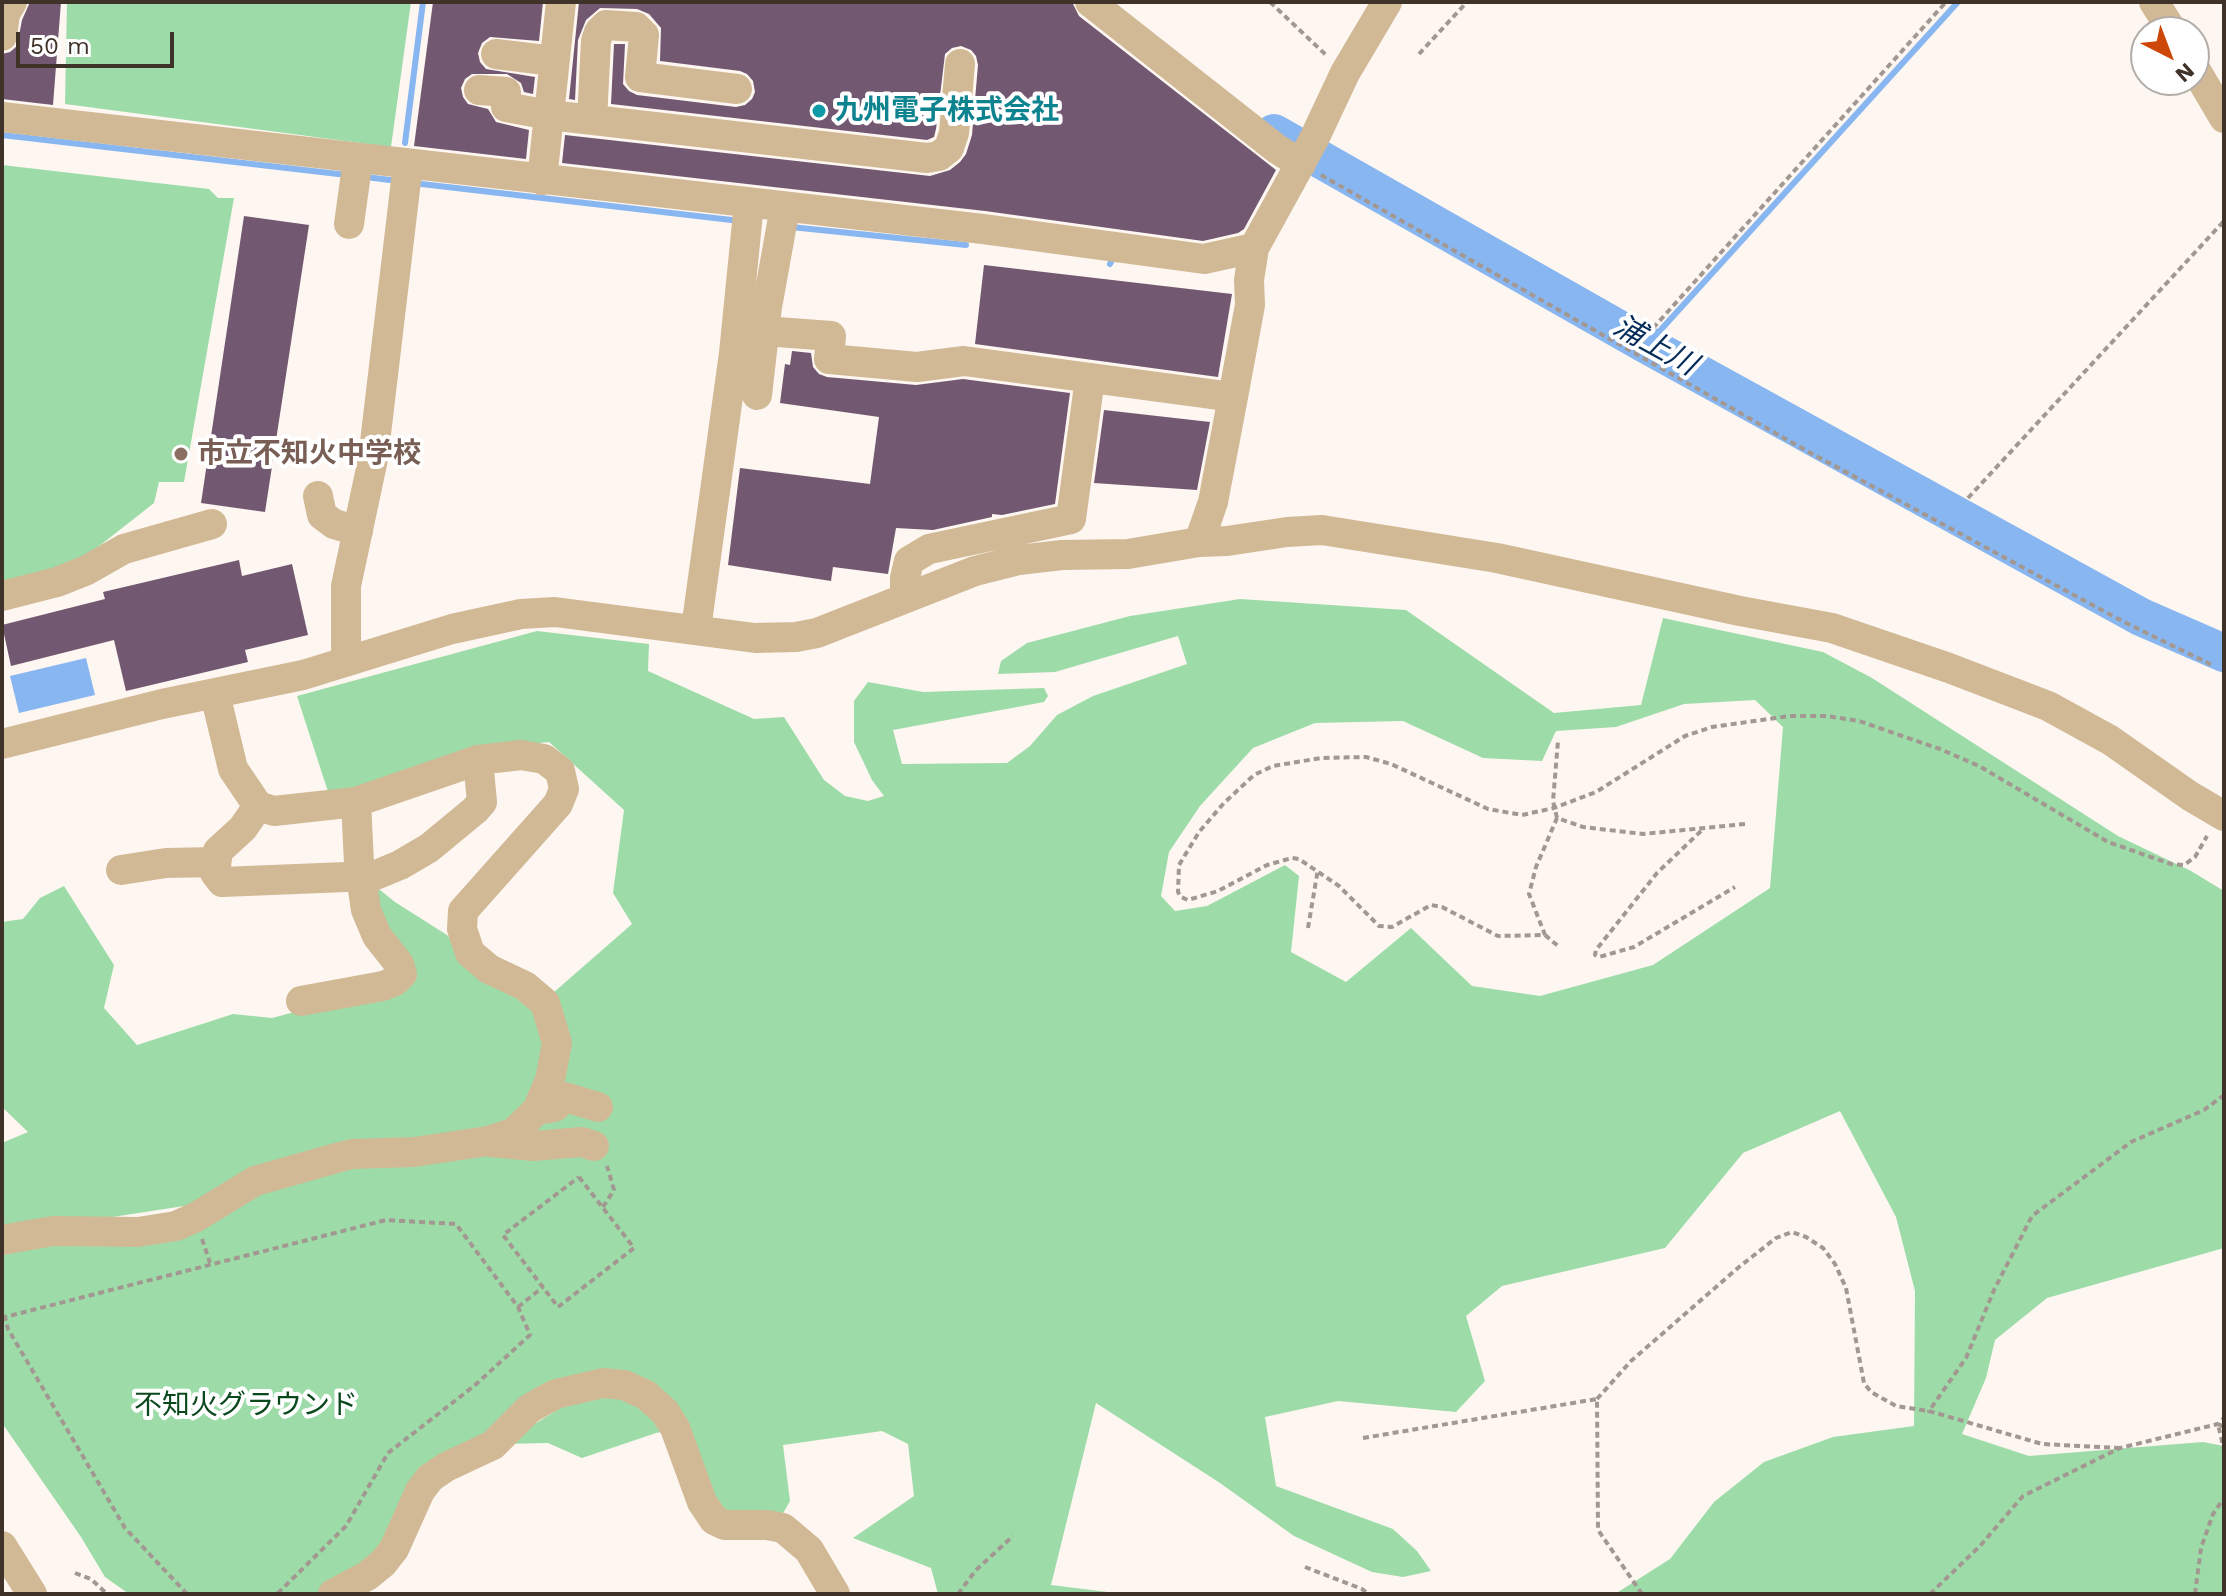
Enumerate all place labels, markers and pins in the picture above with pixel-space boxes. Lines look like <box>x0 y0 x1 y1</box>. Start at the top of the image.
place label: 九州電子株式会社 <box>835 94 1059 128</box>
marker: 九州電子株式会社 <box>810 102 828 120</box>
place label: 市立不知火中学校 <box>197 437 421 471</box>
marker: 市立不知火中学校 <box>172 445 190 463</box>

